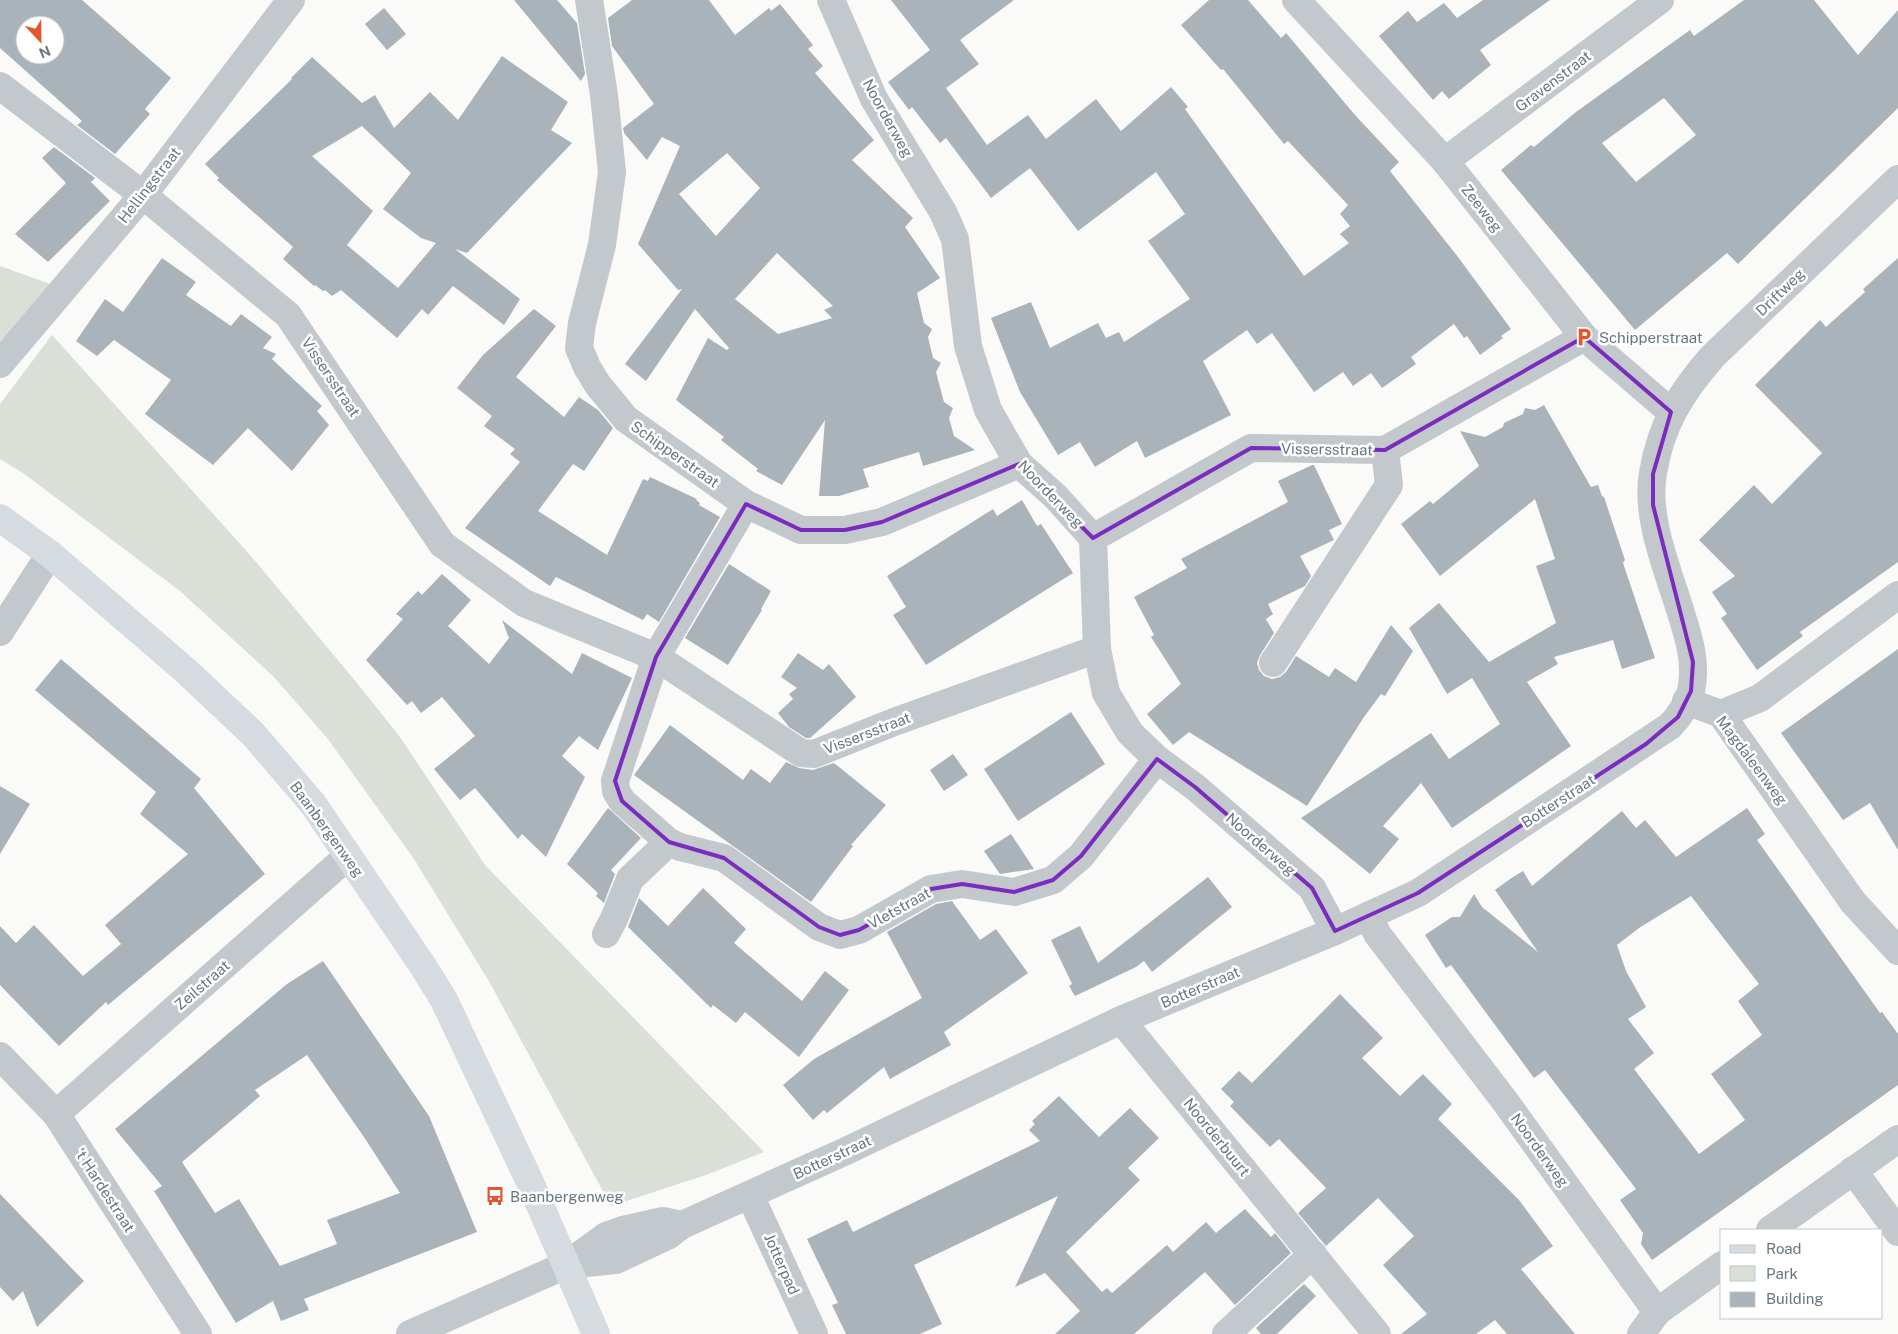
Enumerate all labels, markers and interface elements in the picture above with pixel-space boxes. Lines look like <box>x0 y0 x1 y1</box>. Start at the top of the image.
north arrow <box>15 15 65 65</box>
text: N <box>37 43 53 62</box>
street label: Gravenstraat <box>1512 47 1594 115</box>
street label: Noorderweg <box>860 76 916 160</box>
street label: Hellingstraat <box>114 144 184 226</box>
street label: Zeeweg <box>1458 181 1506 235</box>
street label: Driftweg <box>1752 265 1808 319</box>
parking icon: Schipperstraat <box>1573 326 1595 348</box>
place label: Schipperstraat <box>1599 329 1703 346</box>
street label: Vissersstraat <box>298 334 364 420</box>
street label: Schipperstraat <box>628 417 722 491</box>
street label: Vissersstraat <box>1281 440 1373 458</box>
street label: Noorderweg <box>1015 457 1087 531</box>
street label: Vissersstraat <box>821 709 913 757</box>
street label: Magdaleenweg <box>1713 712 1791 808</box>
street label: Botterstraat <box>1518 771 1598 831</box>
street label: Baanbergenweg <box>287 778 367 880</box>
street label: Noorderweg <box>1223 809 1299 879</box>
street label: Vletstraat <box>865 884 933 932</box>
street label: Zeilstraat <box>171 957 233 1013</box>
street label: Botterstraat <box>1158 963 1242 1011</box>
street label: Noorderbuurt <box>1180 1095 1254 1179</box>
street label: Noorderweg <box>1508 1110 1572 1190</box>
street label: Botterstraat <box>790 1131 874 1182</box>
street label: 't Hardestraat <box>72 1145 139 1235</box>
bus stop icon: Baanbergenweg <box>484 1185 506 1207</box>
place label: Baanbergenweg <box>510 1188 624 1205</box>
legend <box>1720 1229 1883 1319</box>
street label: Jotterpad <box>761 1231 803 1297</box>
text: Road <box>1766 1240 1802 1257</box>
text: Park <box>1766 1265 1798 1282</box>
text: Building <box>1766 1290 1824 1307</box>

